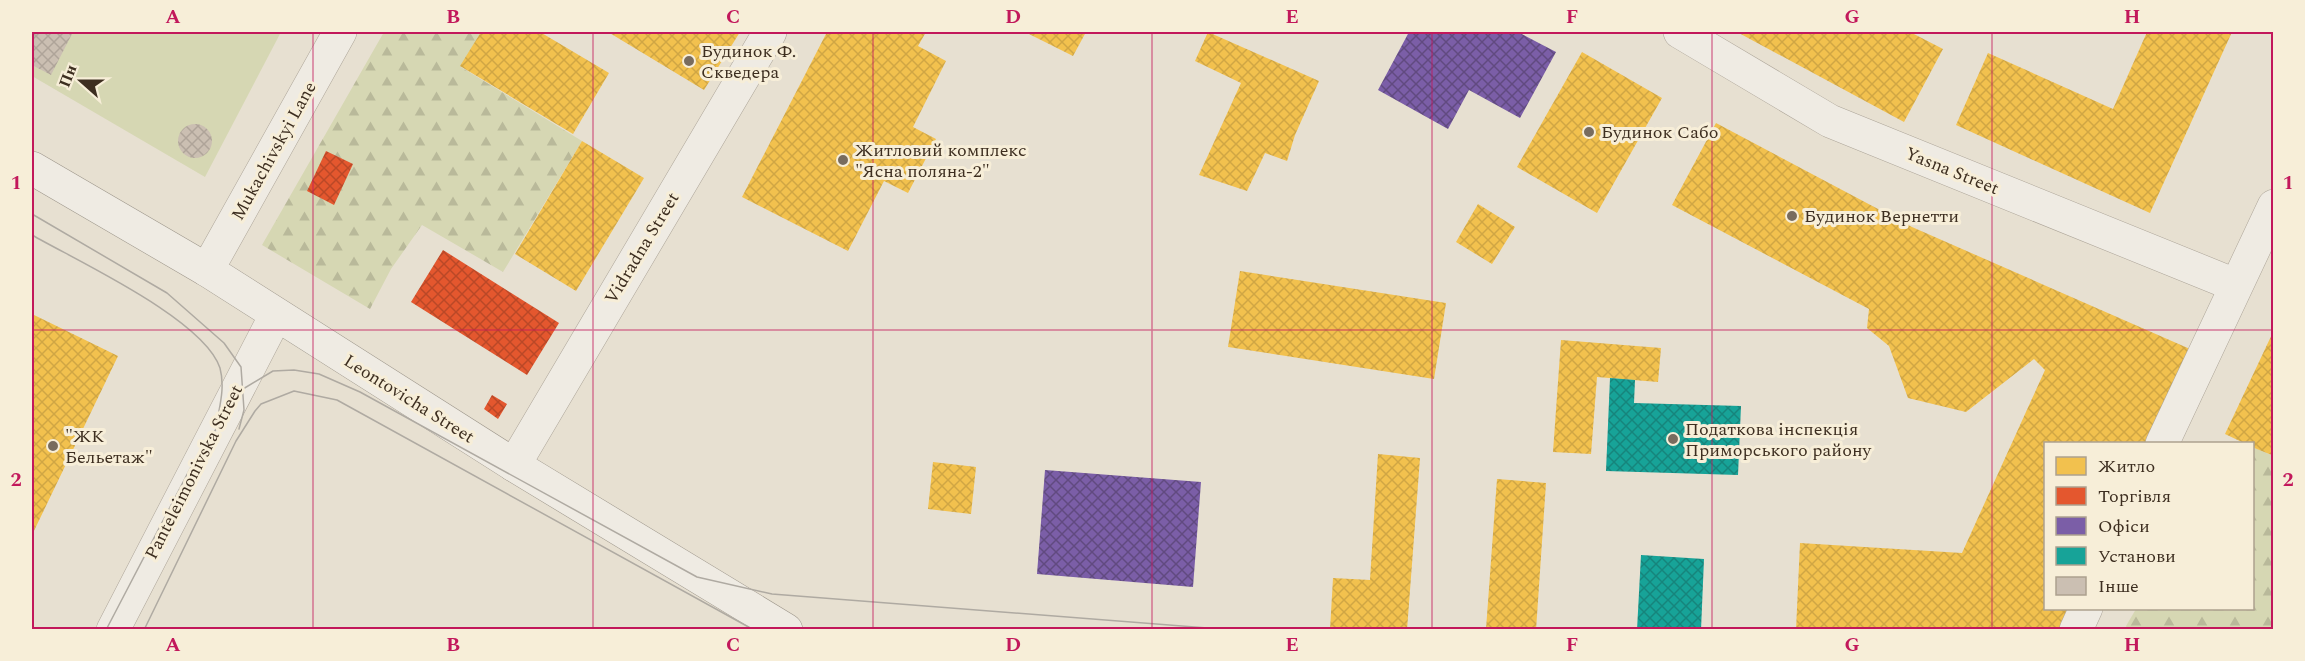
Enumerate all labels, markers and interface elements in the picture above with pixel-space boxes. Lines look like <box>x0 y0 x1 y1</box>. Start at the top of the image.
text: A <box>165 2 181 32</box>
text: B <box>446 2 460 32</box>
text: C <box>726 2 740 32</box>
text: D <box>1005 2 1021 32</box>
text: E <box>1285 2 1299 32</box>
text: F <box>1566 2 1578 32</box>
text: G <box>1844 2 1860 32</box>
text: H <box>2124 2 2140 32</box>
place label: Будинок Ф. Скведера <box>701 38 796 86</box>
north arrow <box>51 51 111 111</box>
marker: Будинок Ф. Скведера <box>682 54 696 68</box>
text: Пн <box>53 61 83 91</box>
street label: Mukachivskyi Lane <box>225 77 323 225</box>
place label: Будинок Сабо <box>1601 119 1719 146</box>
marker: Будинок Сабо <box>1582 125 1596 139</box>
place label: Житловий комплекс "Ясна поляна-2" <box>855 137 1027 185</box>
street label: Yasna Street <box>1901 140 2003 202</box>
marker: Житловий комплекс "Ясна поляна-2" <box>836 153 850 167</box>
text: 1 <box>10 168 22 198</box>
text: 1 <box>2282 168 2294 198</box>
street label: Vidradna Street <box>598 187 686 309</box>
place label: Будинок Вернетти <box>1804 203 1959 230</box>
marker: Будинок Вернетти <box>1785 209 1799 223</box>
street label: Leontovicha Street <box>338 348 480 450</box>
street label: Panteleimonivska Street <box>138 380 250 564</box>
place label: Податкова інспекція Приморського району <box>1685 416 1873 464</box>
place label: "ЖК Бельетаж" <box>65 423 153 471</box>
marker: Податкова інспекція Приморського району <box>1666 432 1680 446</box>
marker: "ЖК Бельетаж" <box>46 439 60 453</box>
legend <box>2044 442 2254 610</box>
text: Житло <box>2098 453 2155 480</box>
text: 2 <box>10 465 22 495</box>
text: 2 <box>2282 465 2294 495</box>
text: Торгівля <box>2098 483 2171 510</box>
text: Офіси <box>2098 513 2150 540</box>
text: Установи <box>2098 543 2176 570</box>
text: Інше <box>2098 573 2139 600</box>
text: A <box>165 630 181 660</box>
text: B <box>446 630 460 660</box>
text: C <box>726 630 740 660</box>
text: D <box>1005 630 1021 660</box>
text: E <box>1285 630 1299 660</box>
text: F <box>1566 630 1578 660</box>
text: G <box>1844 630 1860 660</box>
text: H <box>2124 630 2140 660</box>

